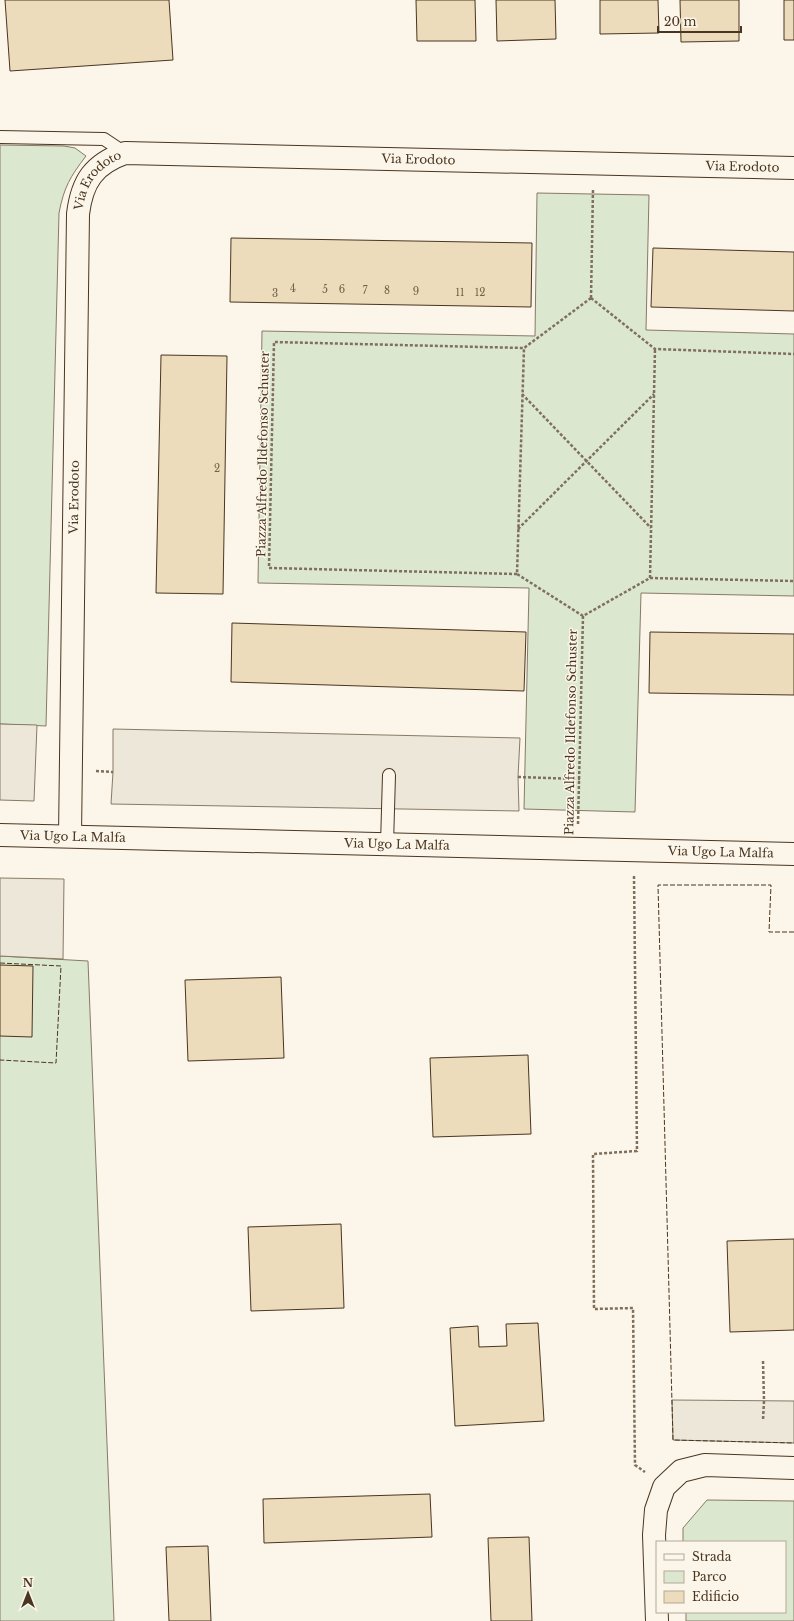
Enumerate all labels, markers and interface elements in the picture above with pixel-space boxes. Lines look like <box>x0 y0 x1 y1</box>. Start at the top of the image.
scale bar <box>658 8 741 34</box>
text: 20 m <box>664 14 696 29</box>
street label: Via Erodoto <box>70 147 124 212</box>
street label: Via Erodoto <box>380 151 456 167</box>
street label: Via Erodoto <box>704 158 780 175</box>
house number: 4 <box>290 282 296 295</box>
house number: 5 <box>322 283 328 296</box>
house number: 6 <box>339 283 345 296</box>
house number: 7 <box>362 284 368 297</box>
house number: 8 <box>384 284 390 297</box>
house number: 9 <box>413 285 419 298</box>
house number: 11 <box>456 286 464 299</box>
house number: 12 <box>475 286 485 299</box>
house number: 3 <box>272 287 278 300</box>
street label: Piazza Alfredo Ildefonso Schuster <box>253 350 272 557</box>
street label: Via Erodoto <box>66 460 82 535</box>
house number: 2 <box>214 462 220 475</box>
street label: Piazza Alfredo Ildefonso Schuster <box>561 628 580 835</box>
street label: Via Ugo La Malfa <box>19 827 126 845</box>
street label: Via Ugo La Malfa <box>343 835 450 853</box>
street label: Via Ugo La Malfa <box>667 843 774 861</box>
legend <box>656 1541 786 1613</box>
text: Strada <box>692 1549 732 1564</box>
text: Parco <box>692 1569 727 1584</box>
north arrow <box>8 1573 48 1613</box>
text: N <box>23 1576 34 1590</box>
text: Edificio <box>692 1589 739 1604</box>

